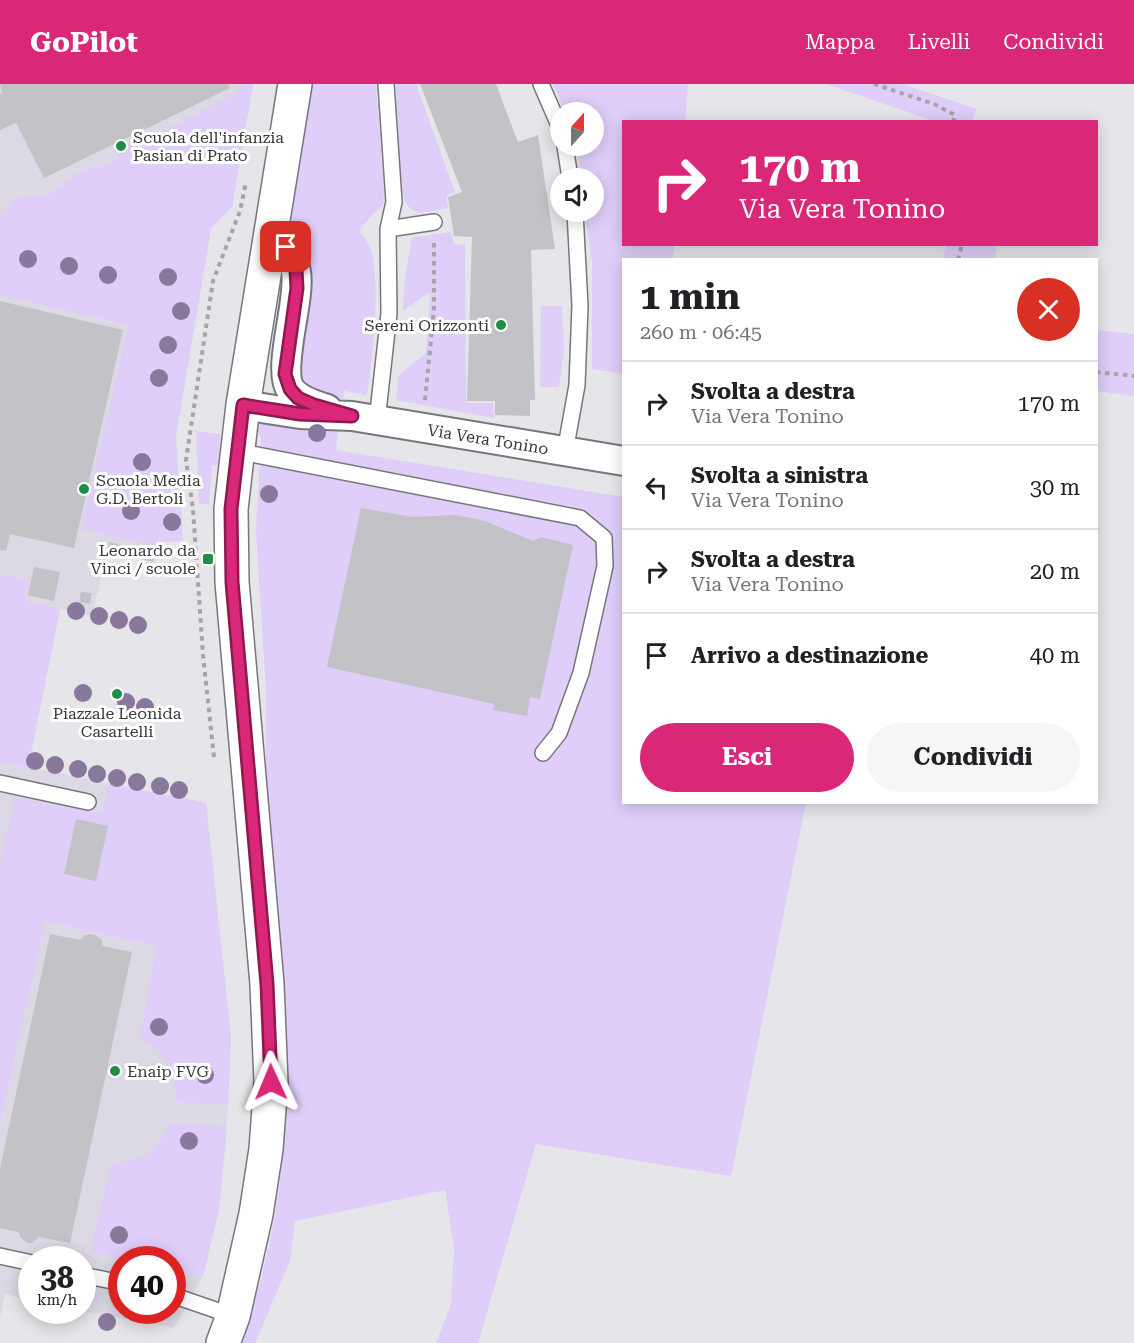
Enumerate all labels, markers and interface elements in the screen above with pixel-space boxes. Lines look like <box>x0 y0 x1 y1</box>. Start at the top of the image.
text: GoPilot <box>30 26 138 59</box>
text: Mappa <box>805 30 875 54</box>
text: Livelli <box>908 30 970 54</box>
text: Condividi <box>1003 30 1104 54</box>
north arrow <box>550 102 604 156</box>
map controls <box>550 102 604 222</box>
place label: Scuola dell'infanzia Pasian di Prato <box>133 128 284 165</box>
marker: Scuola dell'infanzia Pasian di Prato <box>114 139 128 153</box>
text: 170 m <box>739 143 861 192</box>
icon: right <box>640 144 718 222</box>
button: sound <box>550 168 604 222</box>
text: Via Vera Tonino <box>739 193 945 225</box>
pin <box>260 221 311 272</box>
icon: arrive <box>269 230 302 263</box>
text: 1 min <box>640 276 740 318</box>
button: close <box>1017 278 1080 341</box>
place label: Sereni Orizzonti <box>365 316 489 335</box>
marker: Sereni Orizzonti <box>494 318 508 332</box>
text: 260 m · 06:45 <box>640 320 762 344</box>
text: Svolta a destra <box>691 379 855 404</box>
icon: right <box>640 387 673 420</box>
text: 170 m <box>1017 391 1080 416</box>
text: Via Vera Tonino <box>691 404 844 428</box>
street label: Via Vera Tonino <box>426 421 550 458</box>
text: Svolta a sinistra <box>691 463 868 488</box>
place label: Scuola Media G.D. Bertoli <box>96 471 201 508</box>
icon: left <box>640 471 673 504</box>
text: 30 m <box>1030 475 1080 500</box>
marker: Scuola Media G.D. Bertoli <box>77 482 91 496</box>
text: Via Vera Tonino <box>691 488 844 512</box>
place label: Leonardo da Vinci / scuole <box>91 541 196 578</box>
text: Svolta a destra <box>691 547 855 572</box>
marker: Leonardo da Vinci / scuole <box>201 552 215 566</box>
icon: right <box>640 555 673 588</box>
text: 20 m <box>1030 559 1080 584</box>
text: Via Vera Tonino <box>691 572 844 596</box>
icon: arrive <box>640 639 673 672</box>
text: Arrivo a destinazione <box>691 643 928 668</box>
text: 40 m <box>1030 643 1080 668</box>
marker: Piazzale Leonida Casartelli <box>110 687 124 701</box>
place label: Piazzale Leonida Casartelli <box>53 704 182 741</box>
button: Esci <box>640 723 854 792</box>
button: Condividi <box>866 723 1080 792</box>
position arrow <box>239 1050 303 1114</box>
place label: Enaip FVG <box>127 1062 209 1081</box>
marker: Enaip FVG <box>108 1064 122 1078</box>
speed limit sign: 40 <box>108 1246 186 1324</box>
text: 38 <box>40 1260 74 1295</box>
text: km/h <box>37 1291 77 1309</box>

